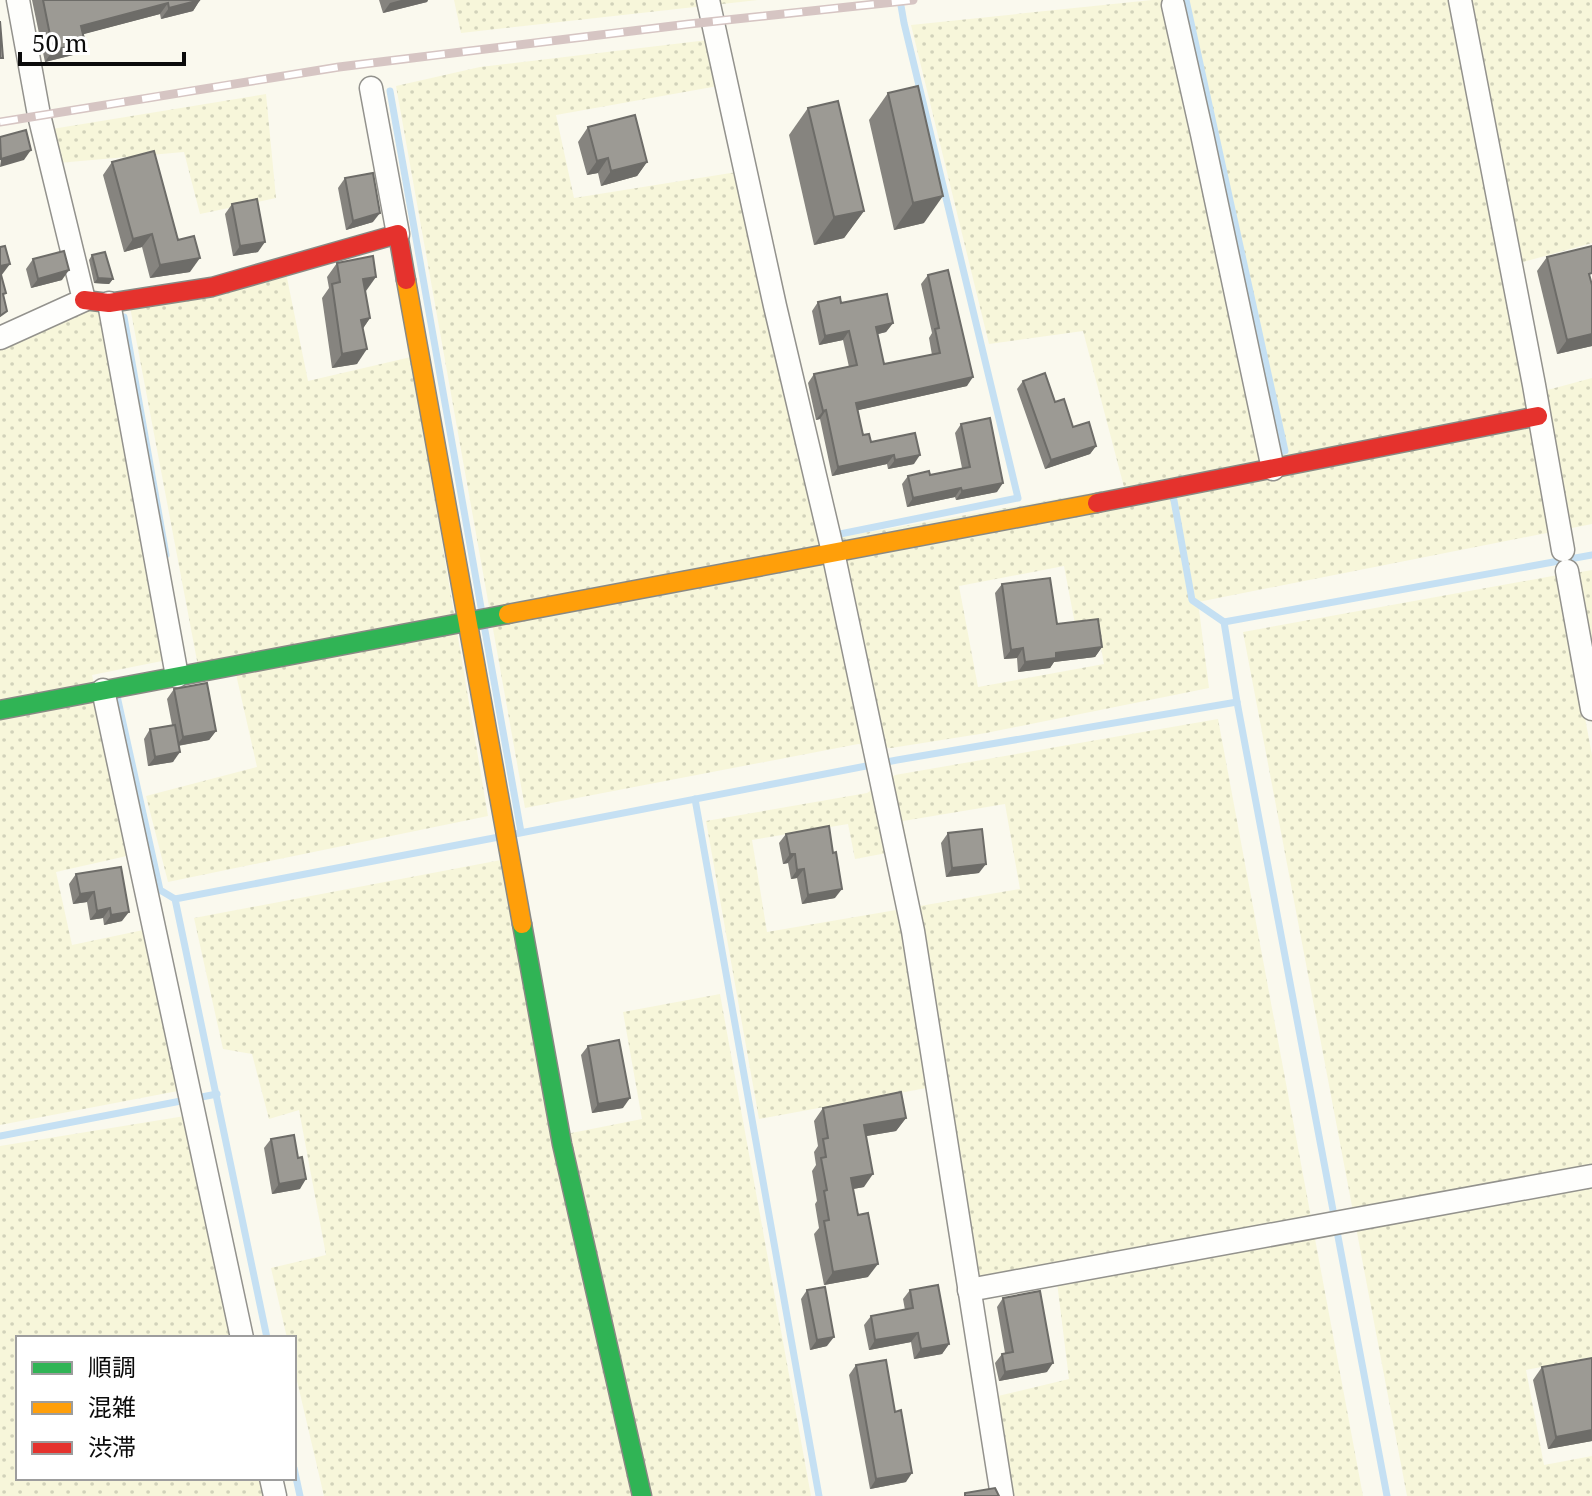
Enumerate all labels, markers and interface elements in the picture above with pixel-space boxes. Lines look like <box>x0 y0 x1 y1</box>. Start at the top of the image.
scale bar <box>20 16 184 66</box>
text: 50 m <box>32 26 88 59</box>
legend <box>16 1336 296 1480</box>
text: 順調 <box>88 1350 136 1383</box>
text: 混雑 <box>88 1390 136 1423</box>
text: 渋滞 <box>88 1430 136 1463</box>

